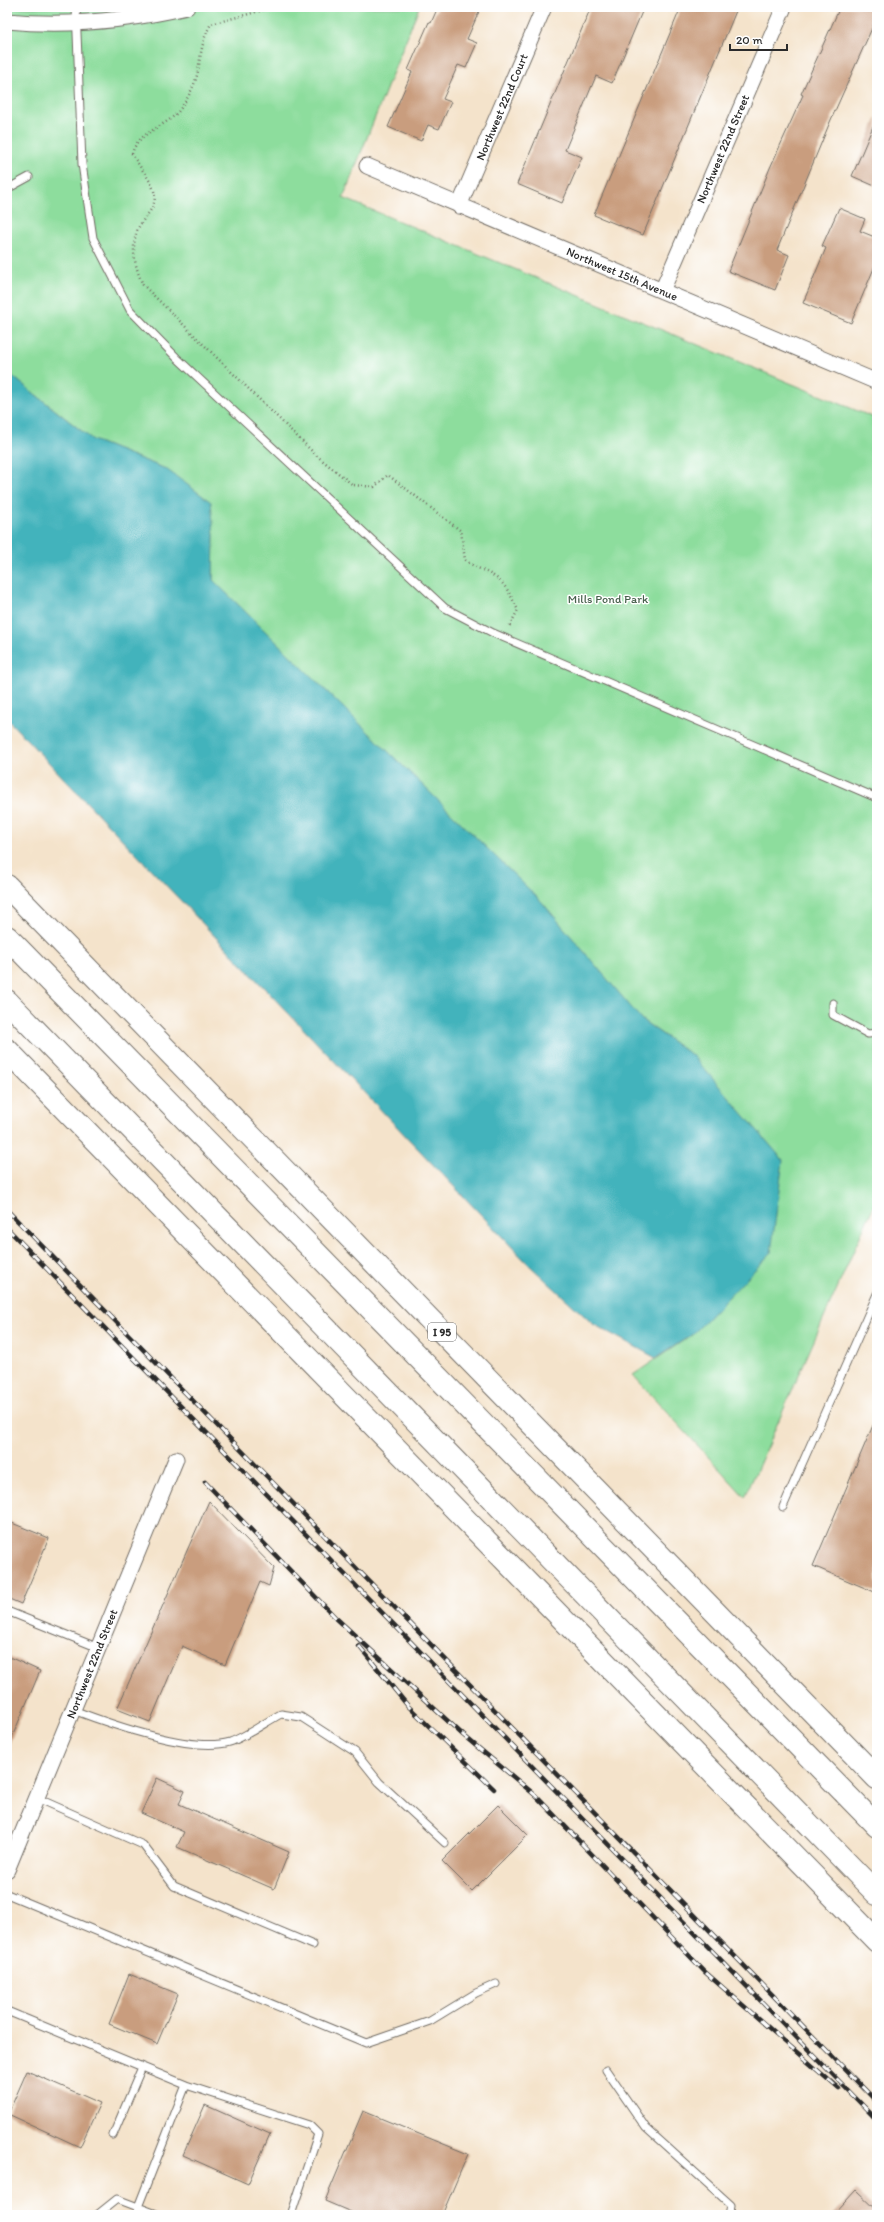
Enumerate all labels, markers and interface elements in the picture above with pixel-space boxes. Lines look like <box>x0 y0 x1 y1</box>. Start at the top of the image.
scale bar <box>730 26 787 52</box>
text: 20 m <box>736 33 763 47</box>
street label: Northwest 22nd Court <box>473 51 531 162</box>
street label: Northwest 22nd Street <box>694 92 752 205</box>
street label: Northwest 15th Avenue <box>564 244 680 304</box>
park label: Mills Pond Park <box>568 592 649 606</box>
road number: I 95 <box>428 1323 456 1341</box>
street label: Northwest 22nd Street <box>64 1607 121 1721</box>

